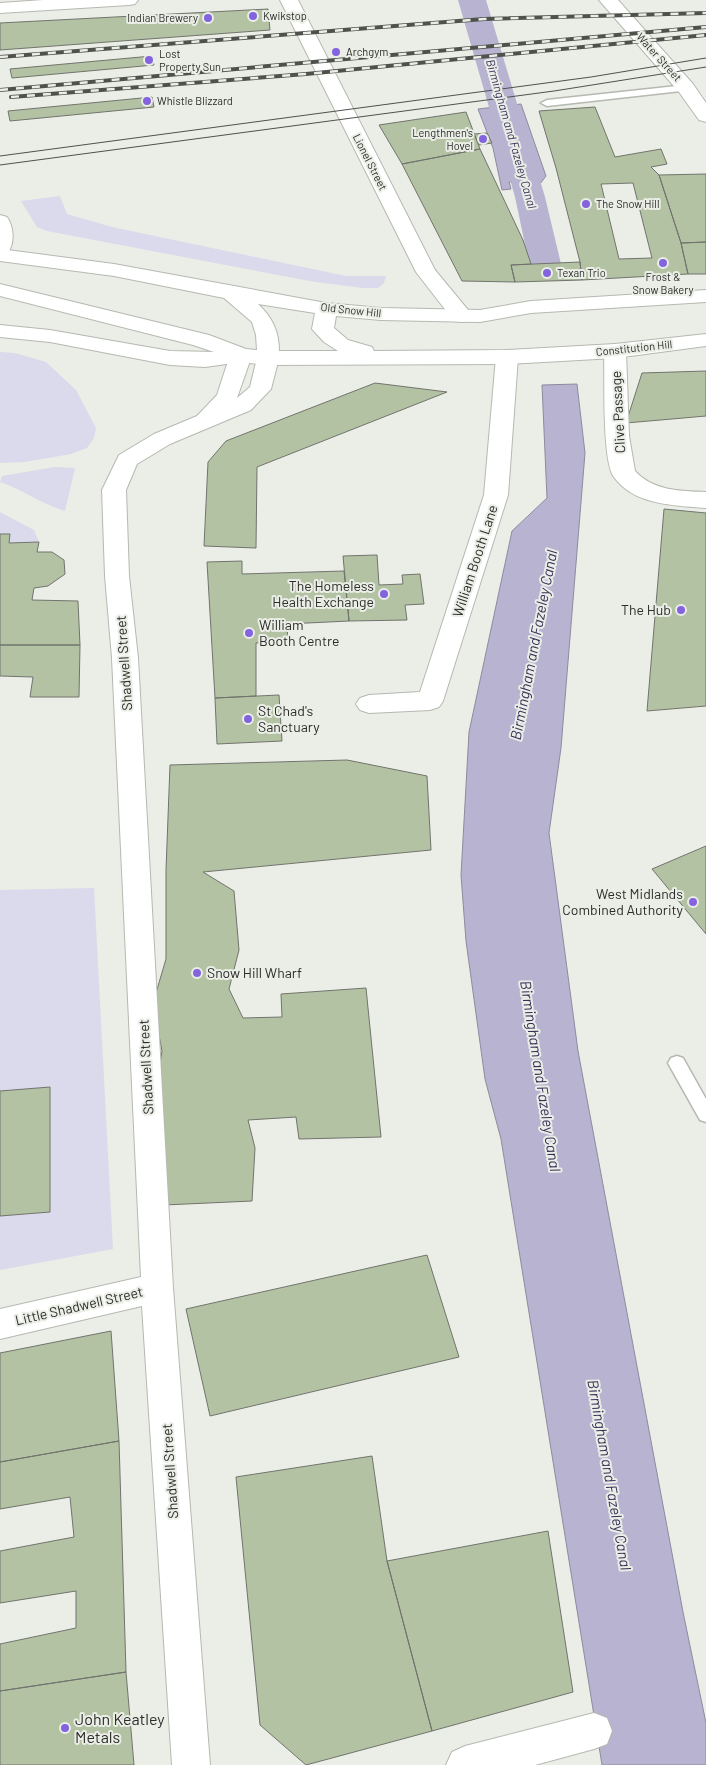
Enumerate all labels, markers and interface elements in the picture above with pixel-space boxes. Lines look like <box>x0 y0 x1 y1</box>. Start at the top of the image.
place label: Kwikstop <box>263 9 307 22</box>
marker: Kwikstop <box>247 10 259 22</box>
place label: Indian Brewery <box>127 11 198 24</box>
marker: Indian Brewery <box>202 12 214 24</box>
street label: Water Street <box>634 30 684 84</box>
place label: Archgym <box>346 45 388 58</box>
marker: Archgym <box>330 46 342 58</box>
place label: Lost Property Sun <box>159 47 221 73</box>
marker: Lost Property Sun <box>143 54 155 66</box>
water label: Birmingham and Fazeley Canal <box>484 58 540 210</box>
place label: Whistle Blizzard <box>157 94 233 107</box>
marker: Whistle Blizzard <box>141 95 153 107</box>
place label: Lengthmen's Hovel <box>412 126 473 152</box>
street label: Lionel Street <box>351 131 390 192</box>
marker: Lengthmen's Hovel <box>477 133 489 145</box>
place label: The Snow Hill <box>596 197 659 210</box>
marker: The Snow Hill <box>580 198 592 210</box>
marker: Frost & Snow Bakery <box>657 257 669 269</box>
place label: Texan Trio <box>557 266 606 279</box>
marker: Texan Trio <box>541 267 553 279</box>
place label: Frost & Snow Bakery <box>632 270 694 296</box>
street label: Old Snow Hill <box>320 300 382 319</box>
street label: Constitution Hill <box>595 337 673 358</box>
street label: Clive Passage <box>607 370 628 454</box>
street label: William Booth Lane <box>448 503 501 619</box>
water label: Birmingham and Fazeley Canal <box>506 548 560 741</box>
place label: The Homeless Health Exchange <box>272 577 374 610</box>
marker: The Homeless Health Exchange <box>378 588 390 600</box>
place label: The Hub <box>621 601 671 618</box>
marker: The Hub <box>675 604 687 616</box>
street label: Shadwell Street <box>112 615 135 711</box>
place label: William Booth Centre <box>259 616 339 649</box>
marker: William Booth Centre <box>243 627 255 639</box>
place label: St Chad's Sanctuary <box>258 702 320 735</box>
marker: St Chad's Sanctuary <box>242 713 254 725</box>
place label: West Midlands Combined Authority <box>562 885 684 918</box>
marker: West Midlands Combined Authority <box>687 896 699 908</box>
place label: Snow Hill Wharf <box>207 964 302 981</box>
marker: Snow Hill Wharf <box>191 967 203 979</box>
water label: Birmingham and Fazeley Canal <box>517 979 565 1173</box>
street label: Shadwell Street <box>135 1019 156 1115</box>
street label: Little Shadwell Street <box>13 1283 144 1328</box>
water label: Birmingham and Fazeley Canal <box>584 1378 636 1572</box>
street label: Shadwell Street <box>158 1423 181 1519</box>
place label: John Keatley Metals <box>75 1709 165 1746</box>
marker: John Keatley Metals <box>59 1722 71 1734</box>

